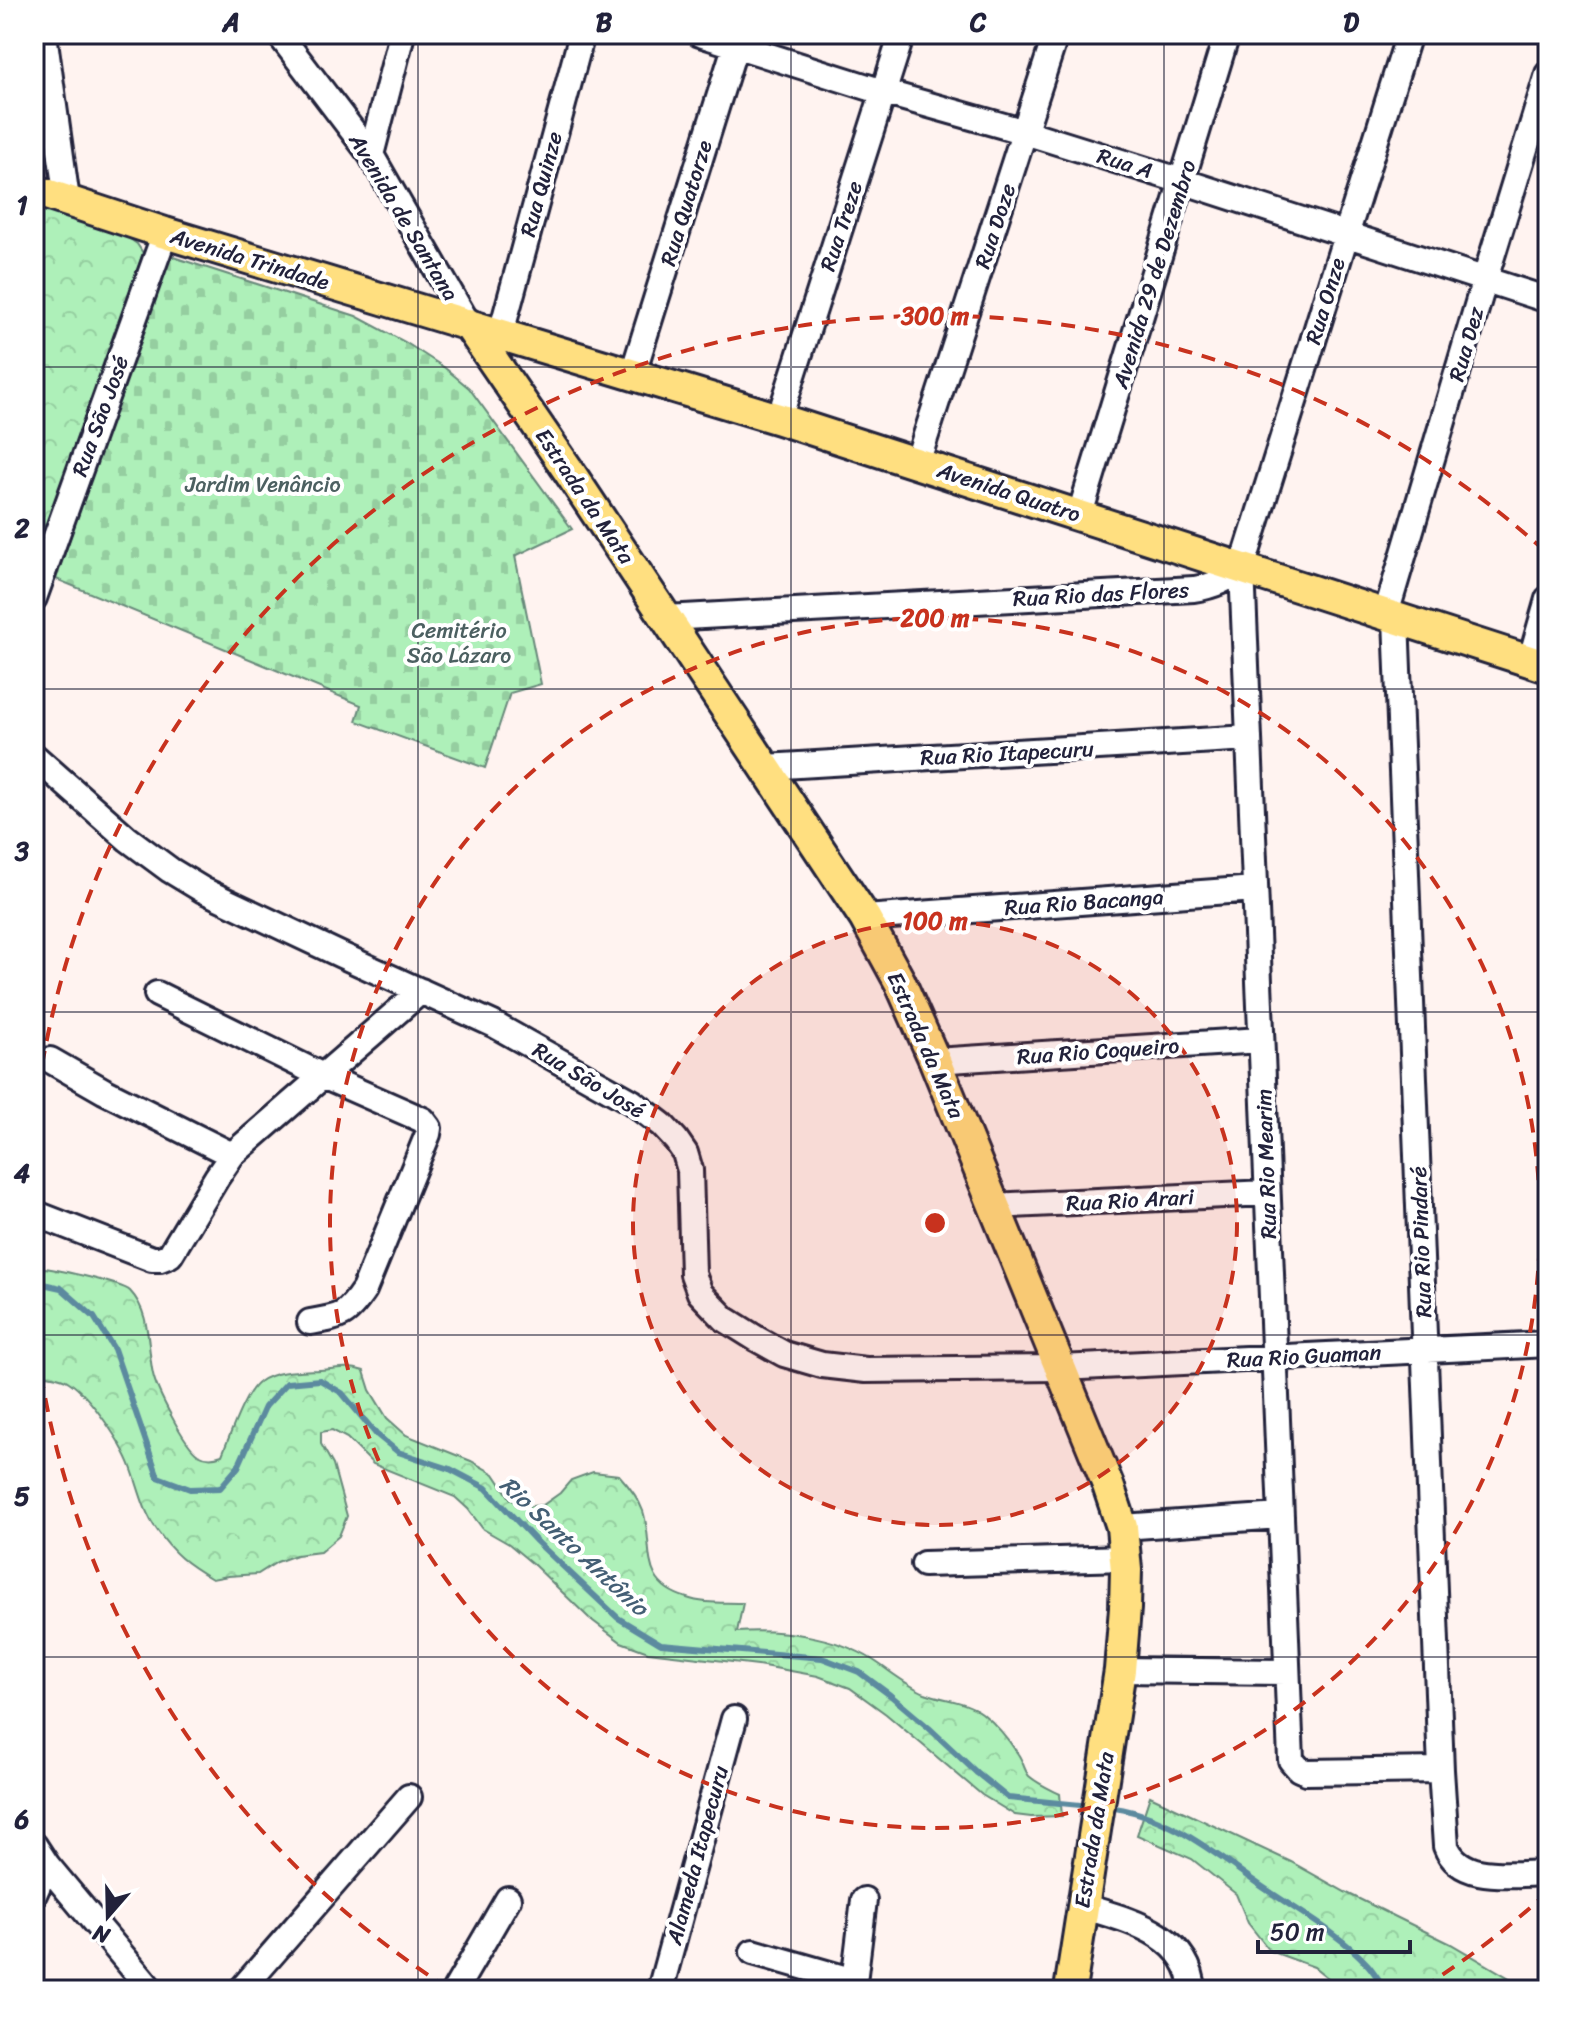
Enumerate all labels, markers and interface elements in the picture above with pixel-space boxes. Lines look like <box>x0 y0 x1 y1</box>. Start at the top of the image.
text: A <box>221 0 240 45</box>
text: B <box>596 0 613 45</box>
text: C <box>969 0 987 45</box>
text: D <box>1343 0 1359 45</box>
street label: Avenida de Santana <box>338 124 470 309</box>
street label: Rua Quinze <box>508 127 574 241</box>
street label: Rua Quatorze <box>648 135 724 271</box>
street label: Rua A <box>1092 136 1158 190</box>
street label: Avenida 29 de Dezembro <box>1100 155 1207 394</box>
street label: Rua Treze <box>808 176 874 276</box>
street label: Rua Doze <box>963 178 1027 274</box>
text: 1 <box>16 182 28 228</box>
street label: Avenida Trindade <box>165 216 335 302</box>
street label: Rua Onze <box>1293 252 1357 349</box>
text: 300 m <box>900 295 970 337</box>
street label: Rua Dez <box>1437 302 1495 386</box>
street label: Rua São José <box>60 350 140 482</box>
street label: Estrada da Mata <box>525 420 646 573</box>
street label: Avenida Quatro <box>931 450 1086 534</box>
park label: Jardim Venâncio <box>184 465 341 504</box>
text: 2 <box>13 505 30 551</box>
street label: Rua Rio das Flores <box>1012 570 1191 618</box>
text: 200 m <box>900 597 970 639</box>
park label: Cemitério São Lázaro <box>407 611 511 675</box>
street label: Rua Rio Itapecuru <box>919 729 1095 777</box>
text: 3 <box>14 828 30 874</box>
street label: Rua Rio Bacanga <box>1003 877 1165 927</box>
text: 100 m <box>902 900 968 942</box>
street label: Estrada da Mata <box>876 965 976 1126</box>
street label: Rua Rio Coqueiro <box>1016 1026 1180 1076</box>
street label: Rua São José <box>525 1031 653 1129</box>
street label: Rua Rio Mearim <box>1244 1088 1288 1240</box>
text: 4 <box>14 1150 30 1196</box>
street label: Rua Rio Pindaré <box>1399 1165 1443 1319</box>
street label: Rua Rio Arari <box>1065 1177 1196 1223</box>
centre of rings <box>921 1209 949 1237</box>
street label: Rua Rio Guaman <box>1226 1332 1382 1380</box>
water label: Rio Santo Antônio <box>490 1465 660 1628</box>
text: 5 <box>14 1473 30 1519</box>
street label: Estrada da Mata <box>1062 1748 1126 1911</box>
street label: Alameda Itapecuru <box>654 1761 740 1950</box>
text: 6 <box>14 1796 30 1842</box>
north arrow <box>68 1876 148 1956</box>
scale bar <box>1258 1904 1410 1954</box>
text: 50 m <box>1270 1911 1325 1953</box>
text: N <box>87 1913 116 1956</box>

